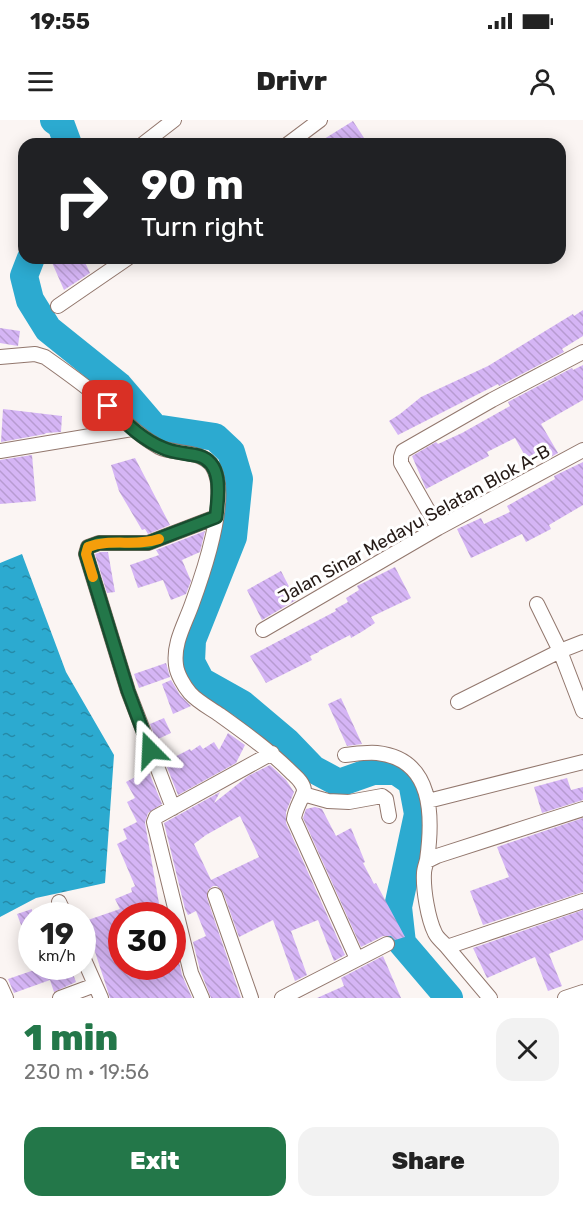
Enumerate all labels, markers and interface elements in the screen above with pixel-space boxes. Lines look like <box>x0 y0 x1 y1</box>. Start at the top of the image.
text: 19:55 <box>30 8 90 35</box>
icon: menu <box>24 65 57 98</box>
text: Drivr <box>256 65 327 97</box>
icon: person <box>526 65 559 98</box>
text: 90 m <box>141 160 244 210</box>
icon: right <box>42 162 120 240</box>
text: Turn right <box>141 211 264 243</box>
pin <box>82 380 133 431</box>
icon: arrive <box>91 389 124 422</box>
street label: Jalan Sinar Medayu Selatan Blok A-B <box>274 440 554 608</box>
position arrow <box>118 718 182 782</box>
speed limit sign: 30 <box>108 902 186 980</box>
text: 19 <box>40 916 74 952</box>
text: km/h <box>38 947 76 965</box>
text: 1 min <box>24 1016 118 1059</box>
button: close <box>496 1018 559 1081</box>
text: 230 m · 19:56 <box>24 1060 149 1084</box>
button: Exit <box>24 1127 286 1196</box>
button: Share <box>298 1127 559 1196</box>

